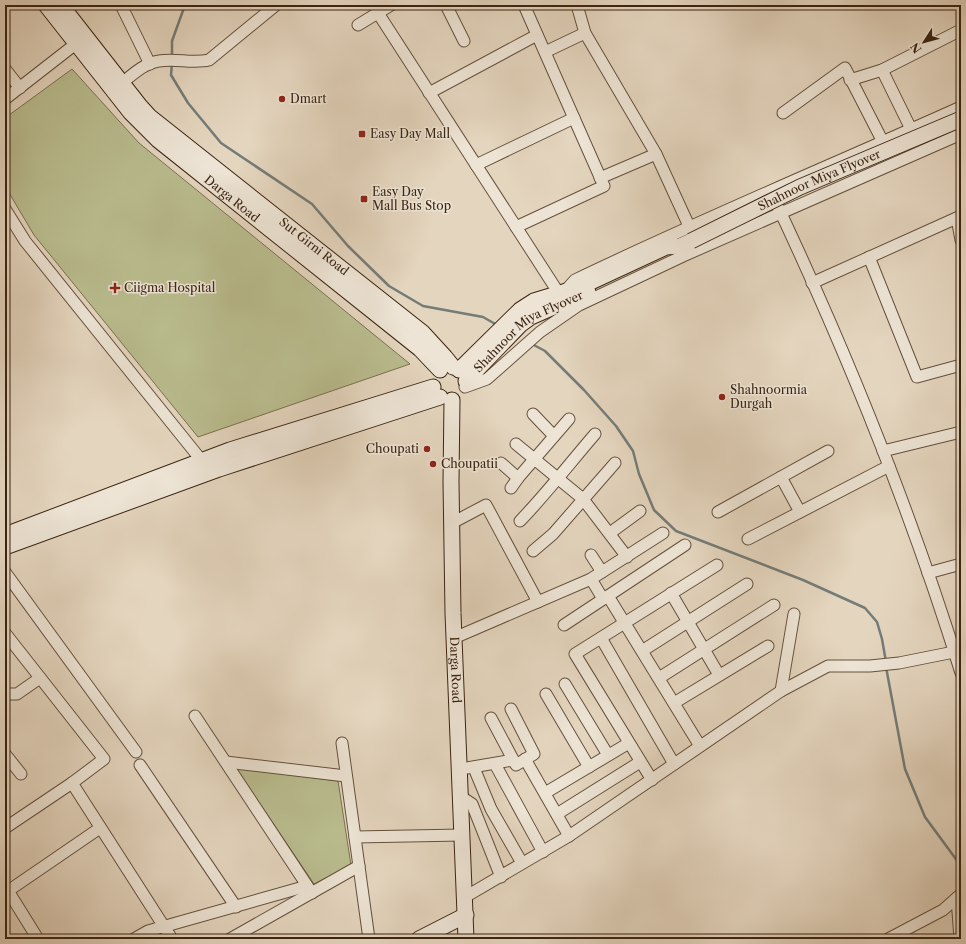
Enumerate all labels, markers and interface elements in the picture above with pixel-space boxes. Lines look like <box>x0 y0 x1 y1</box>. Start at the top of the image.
north arrow <box>904 22 944 62</box>
text: N <box>907 40 924 56</box>
place label: Dmart <box>290 91 327 106</box>
marker: Dmart <box>277 94 287 104</box>
place label: Easy Day Mall <box>370 126 450 141</box>
marker: Easy Day Mall <box>357 129 367 139</box>
street label: Shahnoor Miya Flyover <box>755 146 883 214</box>
street label: Darga Road <box>201 172 263 225</box>
place label: Easy Day Mall Bus Stop <box>372 184 451 213</box>
marker: Easy Day Mall Bus Stop <box>359 194 369 204</box>
street label: Sut Girni Road <box>276 214 352 279</box>
place label: Ciigma Hospital <box>124 280 216 295</box>
marker: Ciigma Hospital <box>109 282 121 294</box>
street label: Shahnoor Miya Flyover <box>470 287 585 375</box>
place label: Shahnoormia Durgah <box>730 382 808 411</box>
marker: Shahnoormia Durgah <box>717 392 727 402</box>
place label: Choupati <box>366 441 419 456</box>
marker: Choupati <box>422 444 432 454</box>
place label: Choupatii <box>441 456 498 471</box>
marker: Choupatii <box>428 459 438 469</box>
street label: Darga Road <box>447 636 465 704</box>

